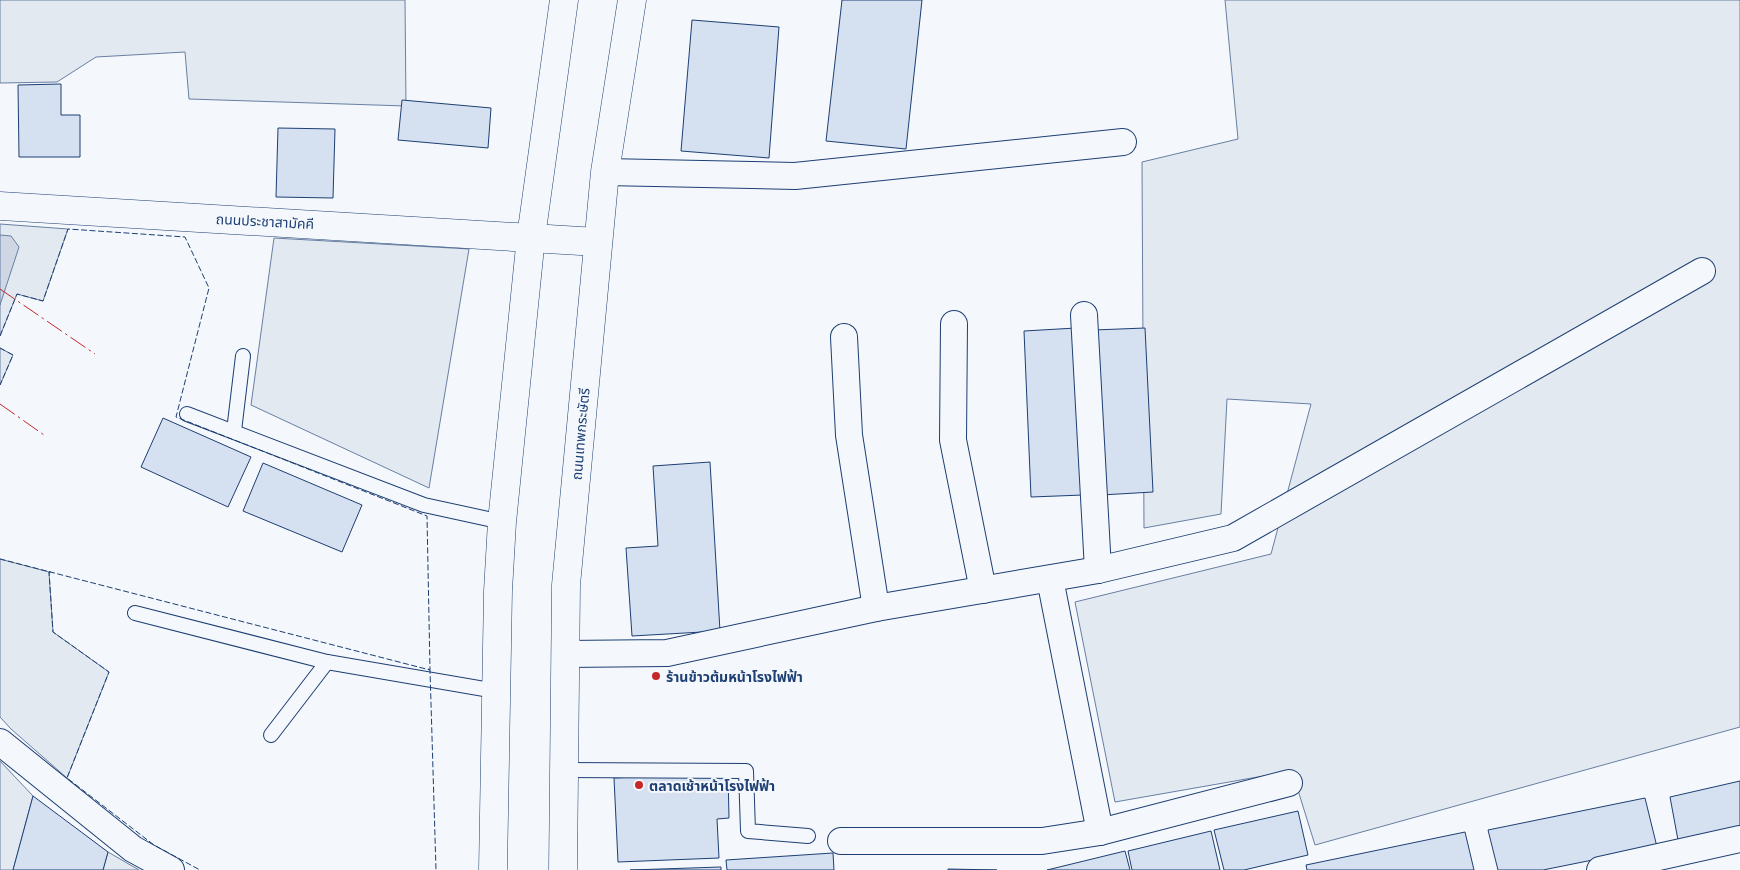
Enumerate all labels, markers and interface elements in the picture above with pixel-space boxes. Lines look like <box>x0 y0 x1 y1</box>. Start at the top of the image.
street label: ถนนประชาสามัคคี <box>215 210 315 232</box>
street label: ถนนเทพกระษัตรี <box>567 387 593 481</box>
place label: ร้านข้าวต้มหน้าโรงไฟฟ้า <box>666 668 803 685</box>
marker: ร้านข้าวต้มหน้าโรงไฟฟ้า <box>650 670 662 682</box>
place label: ตลาดเช้าหน้าโรงไฟฟ้า <box>649 777 775 794</box>
marker: ตลาดเช้าหน้าโรงไฟฟ้า <box>633 779 645 791</box>

